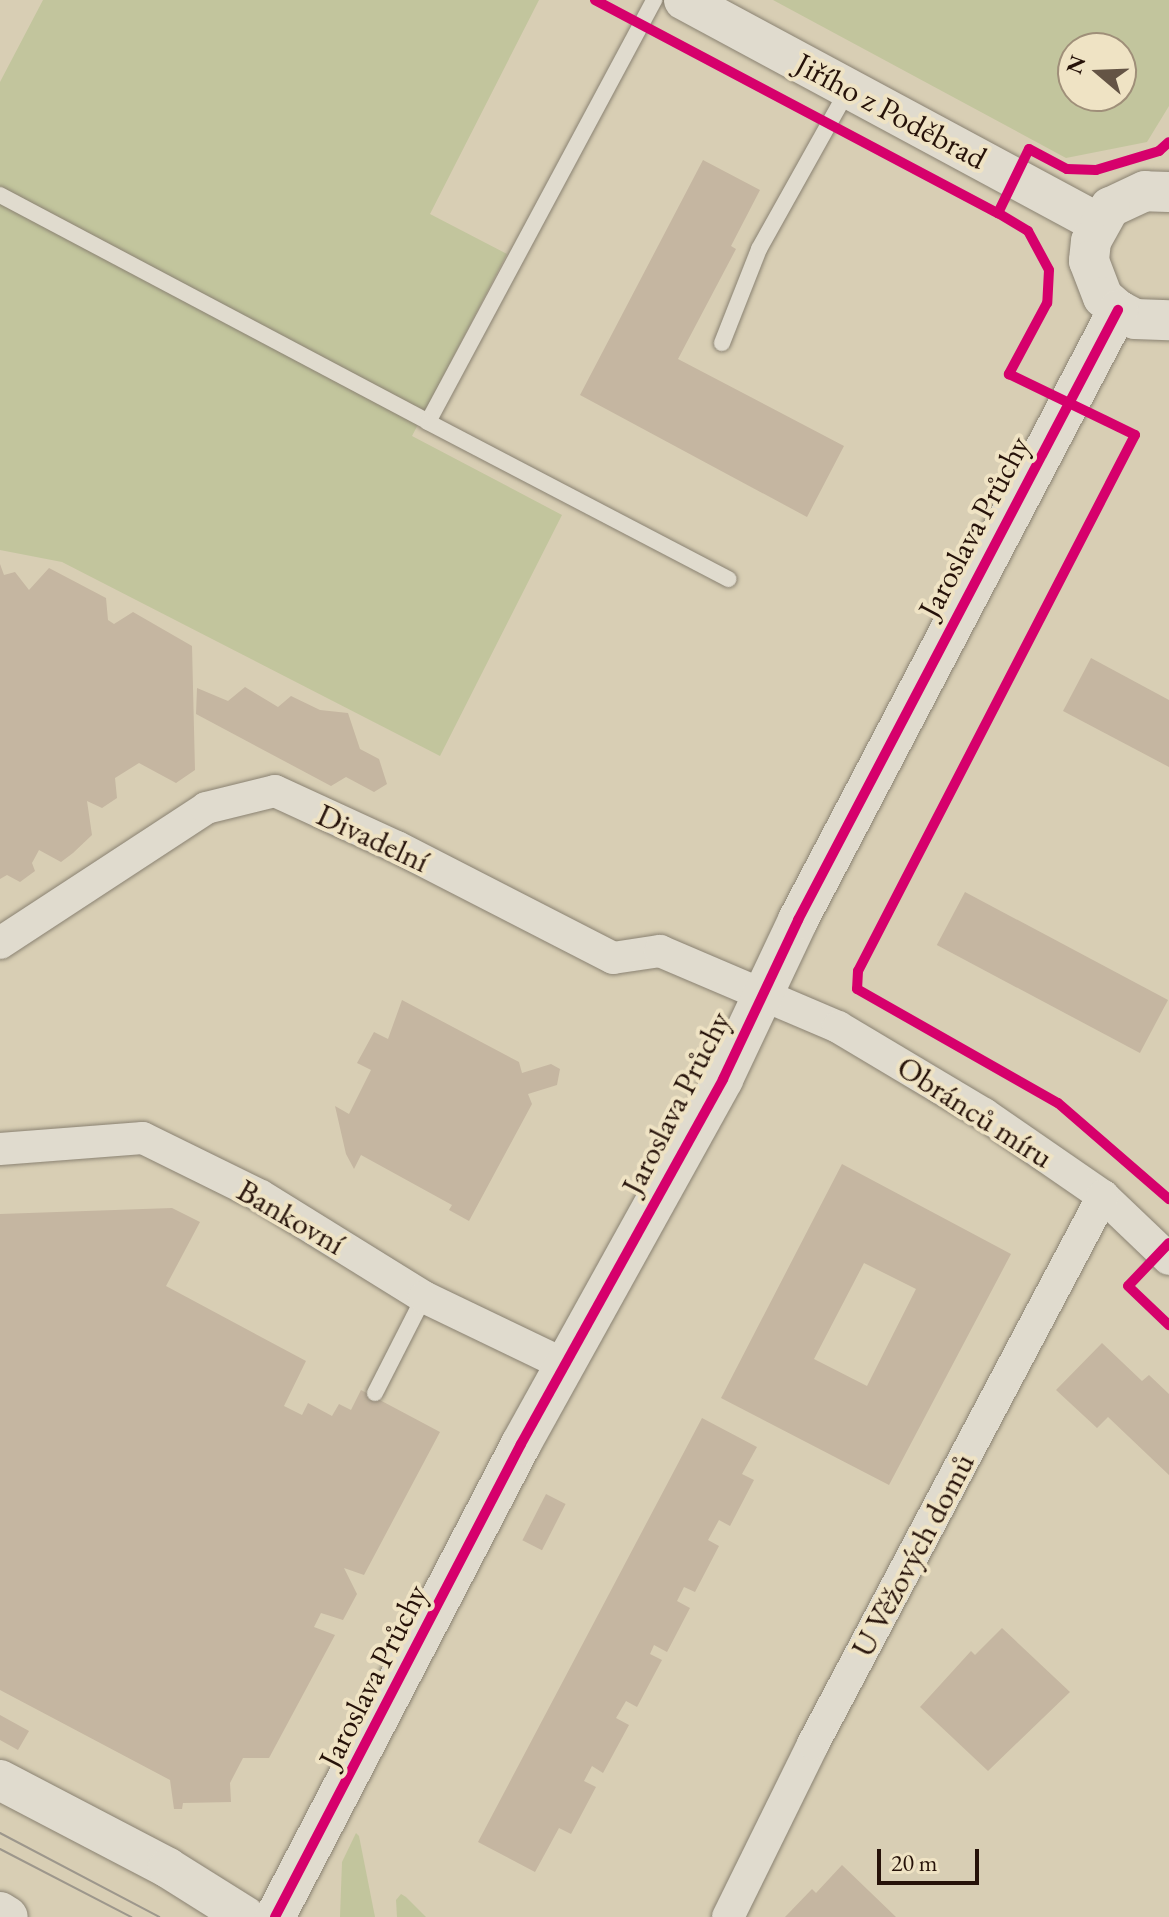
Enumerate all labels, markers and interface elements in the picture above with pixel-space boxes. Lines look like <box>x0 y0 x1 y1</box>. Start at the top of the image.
north arrow <box>1057 32 1137 112</box>
street label: Jiřího z Poděbrad <box>789 44 993 178</box>
text: N <box>1059 52 1092 78</box>
street label: Jaroslava Průchy <box>910 429 1038 625</box>
street label: Divadelní <box>311 795 435 881</box>
street label: Jaroslava Průchy <box>613 1005 739 1201</box>
street label: Obránců míru <box>890 1047 1060 1177</box>
street label: Bankovní <box>230 1171 352 1263</box>
street label: U Věžových domů <box>843 1447 983 1663</box>
street label: Jaroslava Průchy <box>310 1578 436 1774</box>
scale bar <box>881 1833 983 1883</box>
text: 20 m <box>891 1847 938 1878</box>

